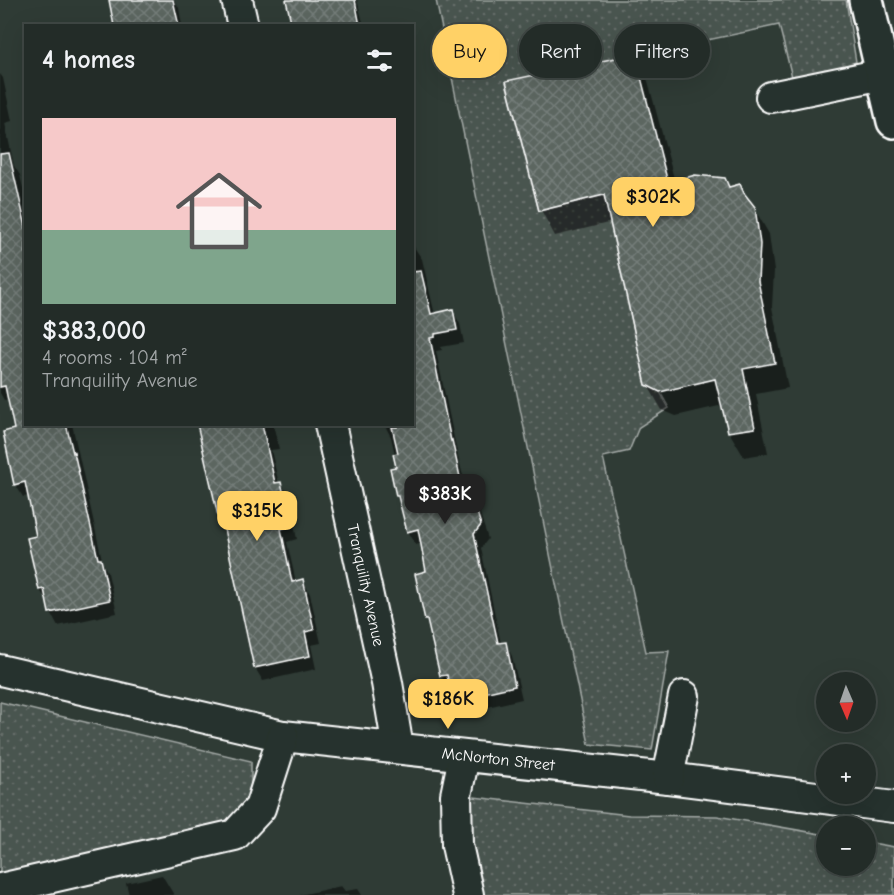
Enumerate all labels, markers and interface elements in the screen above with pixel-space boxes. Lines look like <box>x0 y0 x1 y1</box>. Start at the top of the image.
chip: Buy <box>432 24 507 78</box>
chip: Rent <box>519 24 602 78</box>
chip: Filters <box>614 24 710 78</box>
icon: filters <box>363 44 396 77</box>
text: 4 homes <box>42 45 135 75</box>
icon: home <box>165 157 273 265</box>
pin: $302K <box>611 177 695 228</box>
text: $302K <box>626 185 680 208</box>
text: $383,000 <box>42 316 146 346</box>
text: 4 rooms · 104 m² <box>42 346 187 369</box>
text: Tranquility Avenue <box>42 369 198 392</box>
pin: $383K <box>403 474 487 525</box>
text: $383K <box>418 482 472 505</box>
pin: $315K <box>215 491 299 542</box>
text: $315K <box>231 499 283 522</box>
street label: Tranquility Avenue <box>343 522 388 648</box>
north arrow <box>816 672 876 732</box>
map controls <box>816 672 876 876</box>
pin: $186K <box>406 679 490 730</box>
text: $186K <box>422 687 474 710</box>
street label: McNorton Street <box>441 744 556 775</box>
button: + <box>816 744 876 804</box>
button: − <box>816 816 876 876</box>

